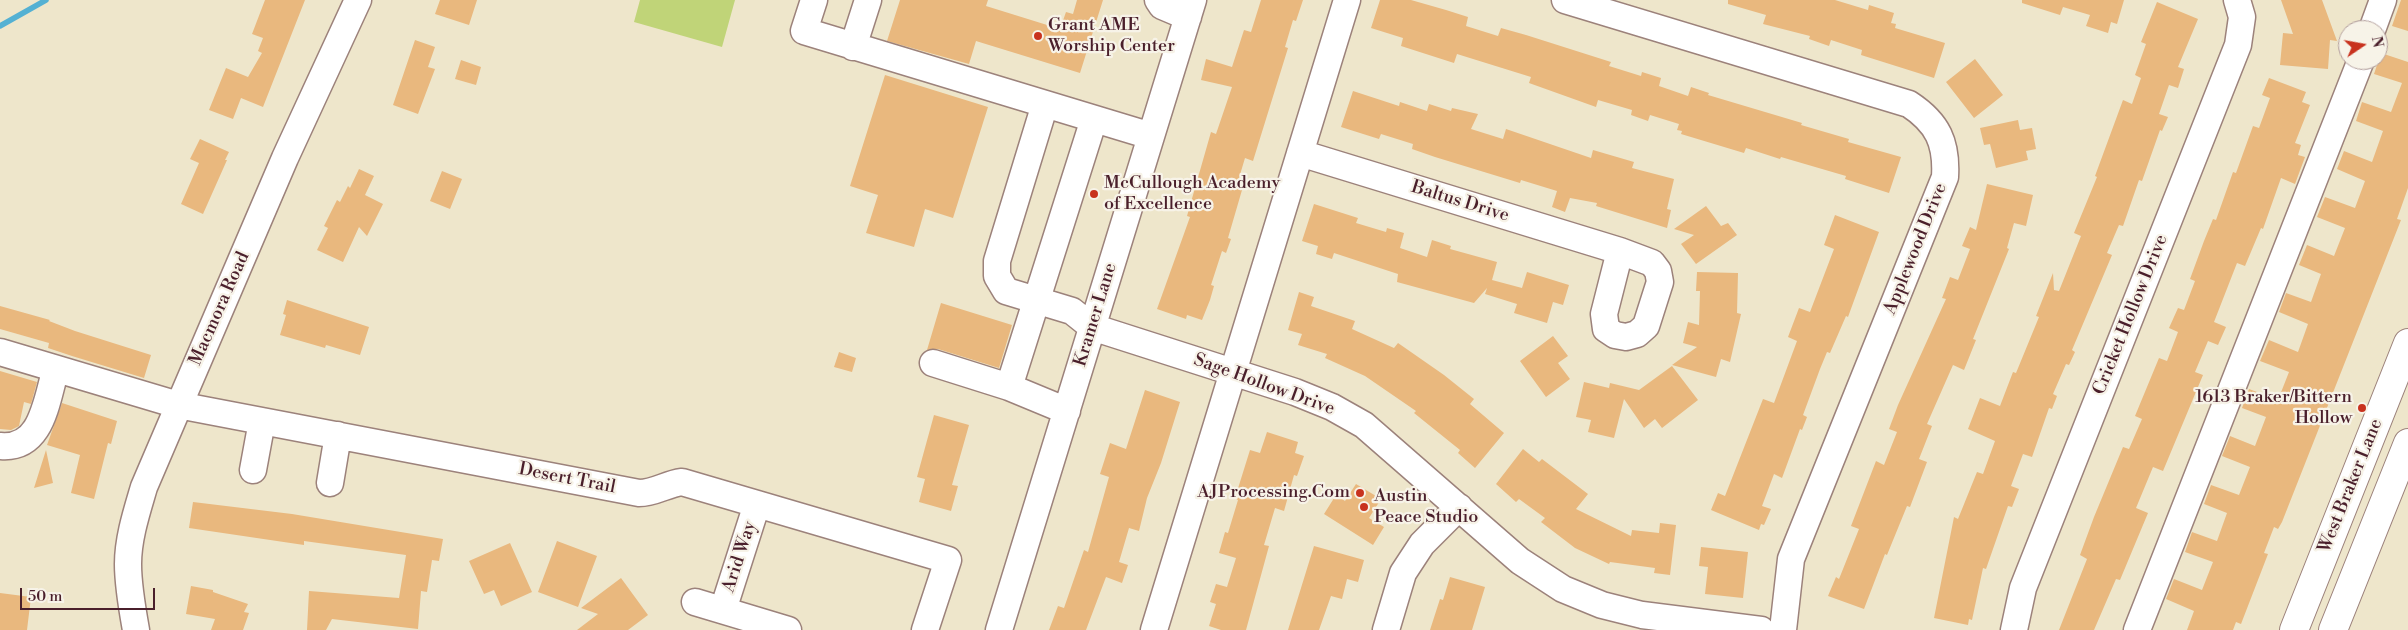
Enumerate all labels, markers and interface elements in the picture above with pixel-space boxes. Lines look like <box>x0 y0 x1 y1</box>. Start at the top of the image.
place label: Grant AME Worship Center <box>1048 15 1175 58</box>
north arrow <box>2338 20 2388 70</box>
marker: Grant AME Worship Center <box>1032 30 1044 42</box>
text: N <box>2367 35 2387 49</box>
place label: McCullough Academy of Excellence <box>1104 173 1280 215</box>
street label: Baltus Drive <box>1408 177 1512 227</box>
street label: Applewood Drive <box>1880 180 1952 318</box>
marker: McCullough Academy of Excellence <box>1088 188 1100 200</box>
street label: Cricket Hollow Drive <box>2089 232 2173 398</box>
street label: Macmora Road <box>185 249 255 369</box>
street label: Kramer Lane <box>1070 261 1122 369</box>
street label: Sage Hollow Drive <box>1191 349 1337 421</box>
place label: 1613 Braker/Bittern Hollow <box>2195 387 2352 429</box>
marker: 1613 Braker/Bittern Hollow <box>2356 402 2368 414</box>
street label: West Braker Lane <box>2314 416 2388 556</box>
street label: Desert Trail <box>517 459 617 499</box>
place label: AJProcessing.Com <box>1197 482 1350 504</box>
place label: Austin Peace Studio <box>1374 486 1478 528</box>
marker: AJProcessing.Com <box>1354 487 1366 499</box>
marker: Austin Peace Studio <box>1358 501 1370 513</box>
street label: Arid Way <box>718 519 762 595</box>
scale bar <box>22 578 158 610</box>
text: 50 m <box>28 587 62 606</box>

